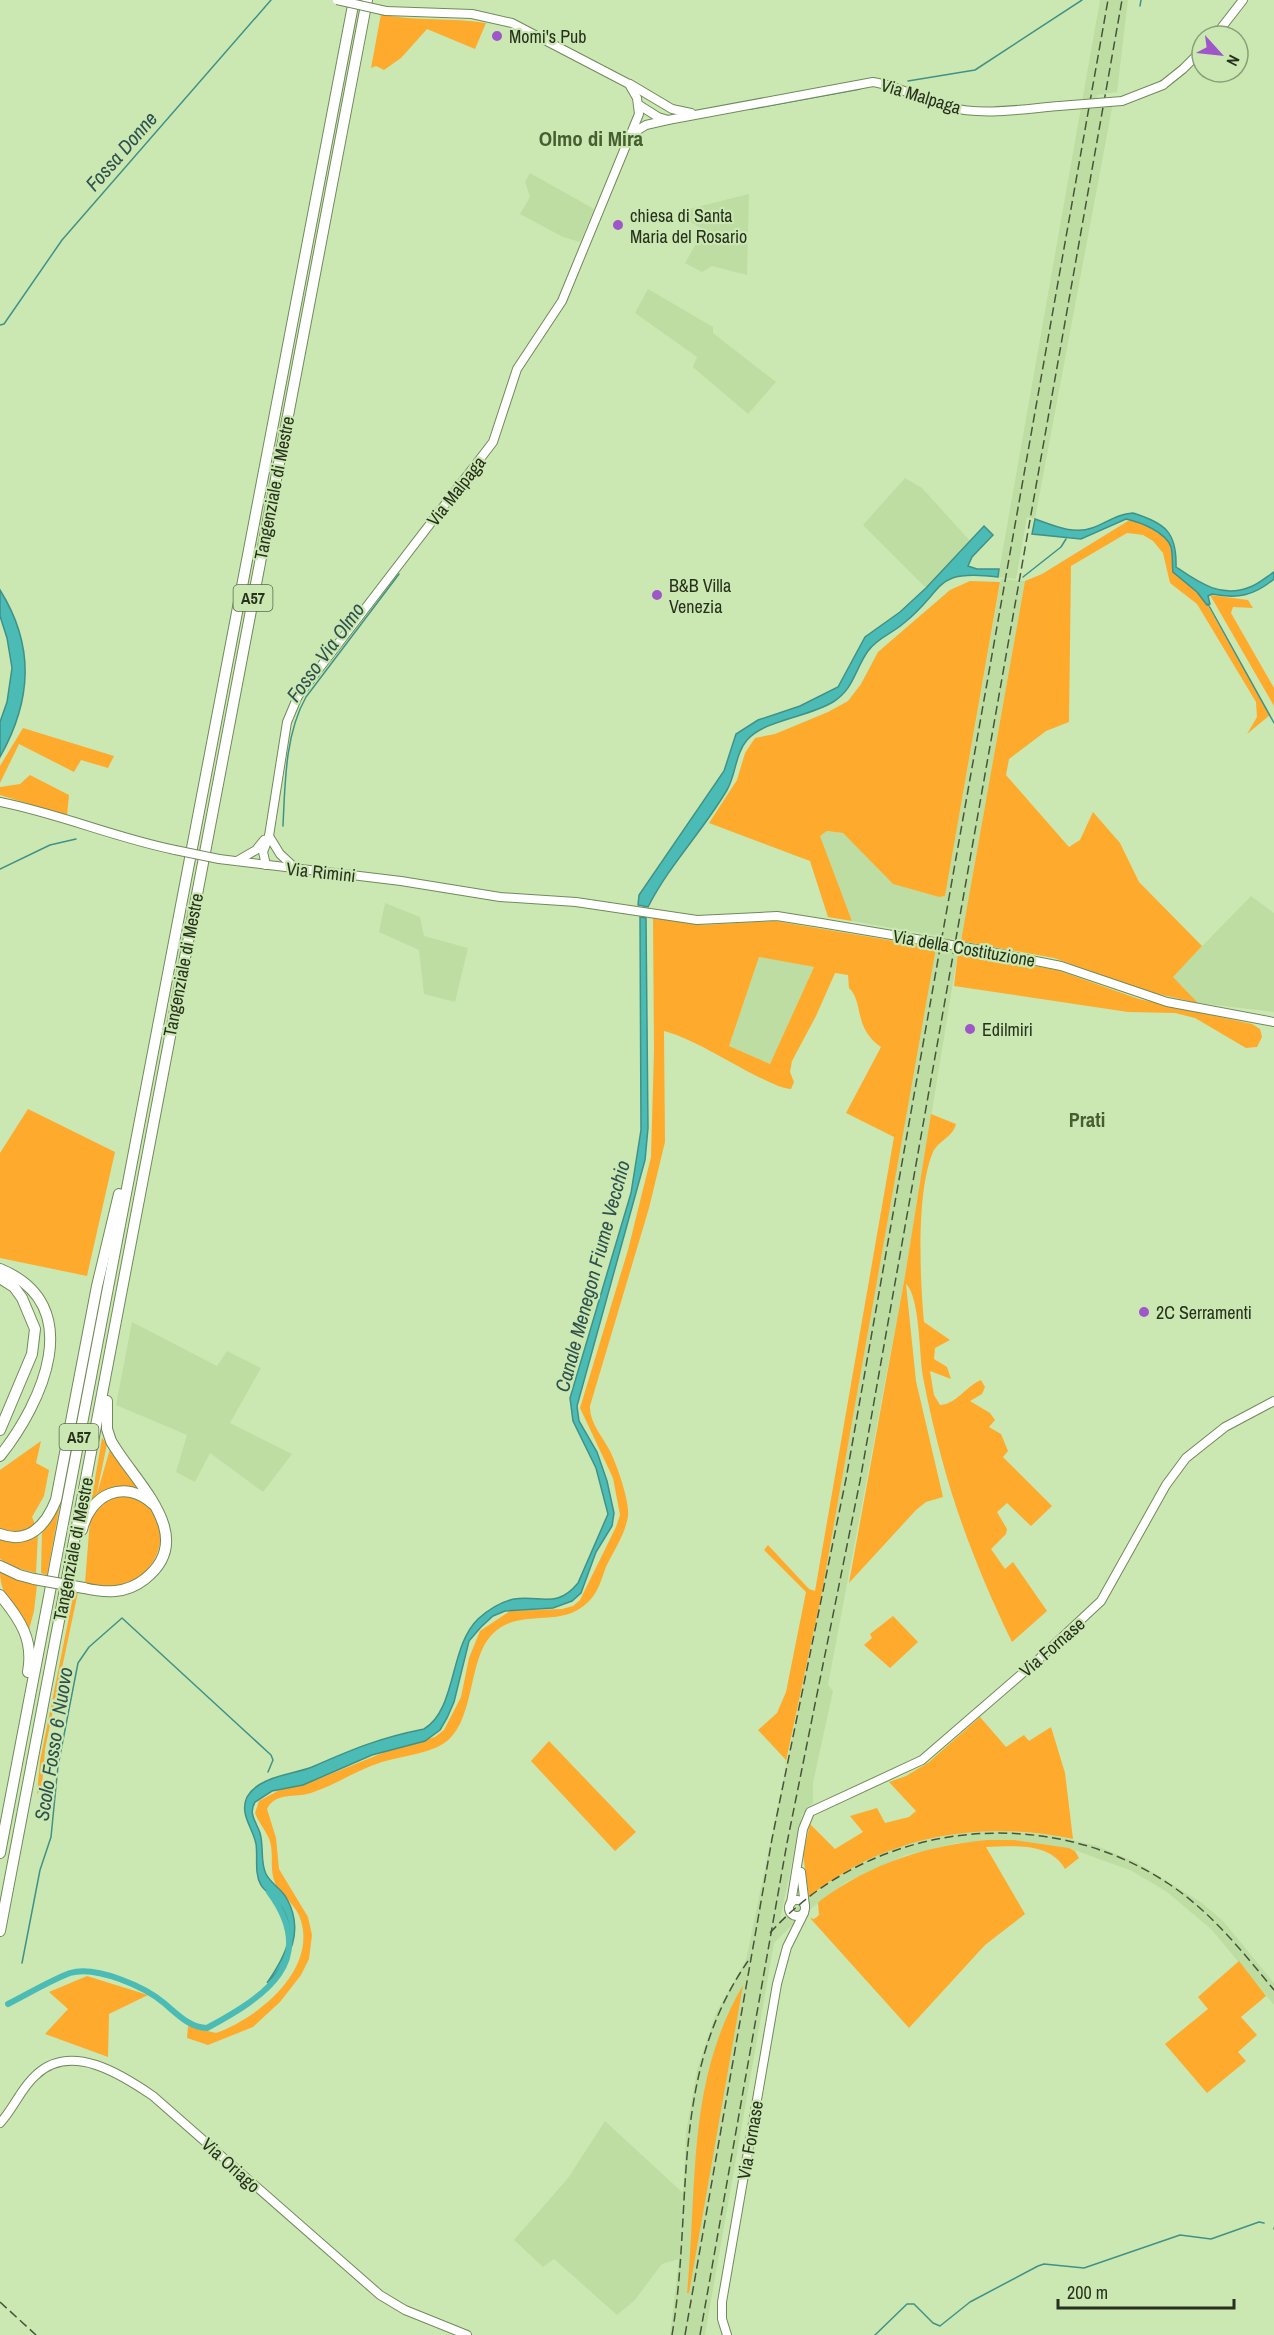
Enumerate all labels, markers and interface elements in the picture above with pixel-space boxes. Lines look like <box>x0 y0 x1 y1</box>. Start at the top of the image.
place label: Momi's Pub <box>509 24 586 49</box>
north arrow <box>1190 24 1250 84</box>
marker: Momi's Pub <box>490 29 504 43</box>
text: N <box>1221 52 1245 70</box>
street label: Via Malpaga <box>878 72 964 120</box>
water label: Fossa Donne <box>79 106 163 196</box>
district label: Olmo di Mira <box>539 124 644 153</box>
place label: chiesa di Santa Maria del Rosario <box>630 203 747 249</box>
marker: chiesa di Santa Maria del Rosario <box>611 218 625 232</box>
street label: Tangenziale di Mestre <box>248 414 300 562</box>
street label: Via Malpaga <box>421 451 491 531</box>
place label: B&B Villa Venezia <box>669 573 731 619</box>
road number: A57 <box>234 585 272 611</box>
marker: B&B Villa Venezia <box>650 588 664 602</box>
water label: Fosso Via Olmo <box>280 597 370 707</box>
street label: Via Rimini <box>285 856 357 888</box>
street label: Tangenziale di Mestre <box>157 891 209 1039</box>
street label: Via della Costituzione <box>891 923 1037 973</box>
place label: Edilmiri <box>982 1017 1033 1042</box>
marker: Edilmiri <box>963 1022 977 1036</box>
district label: Prati <box>1069 1106 1105 1133</box>
water label: Canale Menegon Fiume Vecchio <box>548 1157 636 1395</box>
place label: 2C Serramenti <box>1156 1300 1252 1325</box>
marker: 2C Serramenti <box>1137 1305 1151 1319</box>
road number: A57 <box>60 1424 98 1450</box>
street label: Tangenziale di Mestre <box>47 1475 99 1623</box>
street label: Via Fornase <box>1014 1612 1090 1682</box>
water label: Scolo Fosso 6 Nuovo <box>28 1665 78 1823</box>
street label: Via Fornase <box>731 2099 769 2181</box>
street label: Via Oriago <box>196 2132 266 2198</box>
scale bar <box>1058 2272 1234 2310</box>
text: 200 m <box>1067 2280 1108 2305</box>

